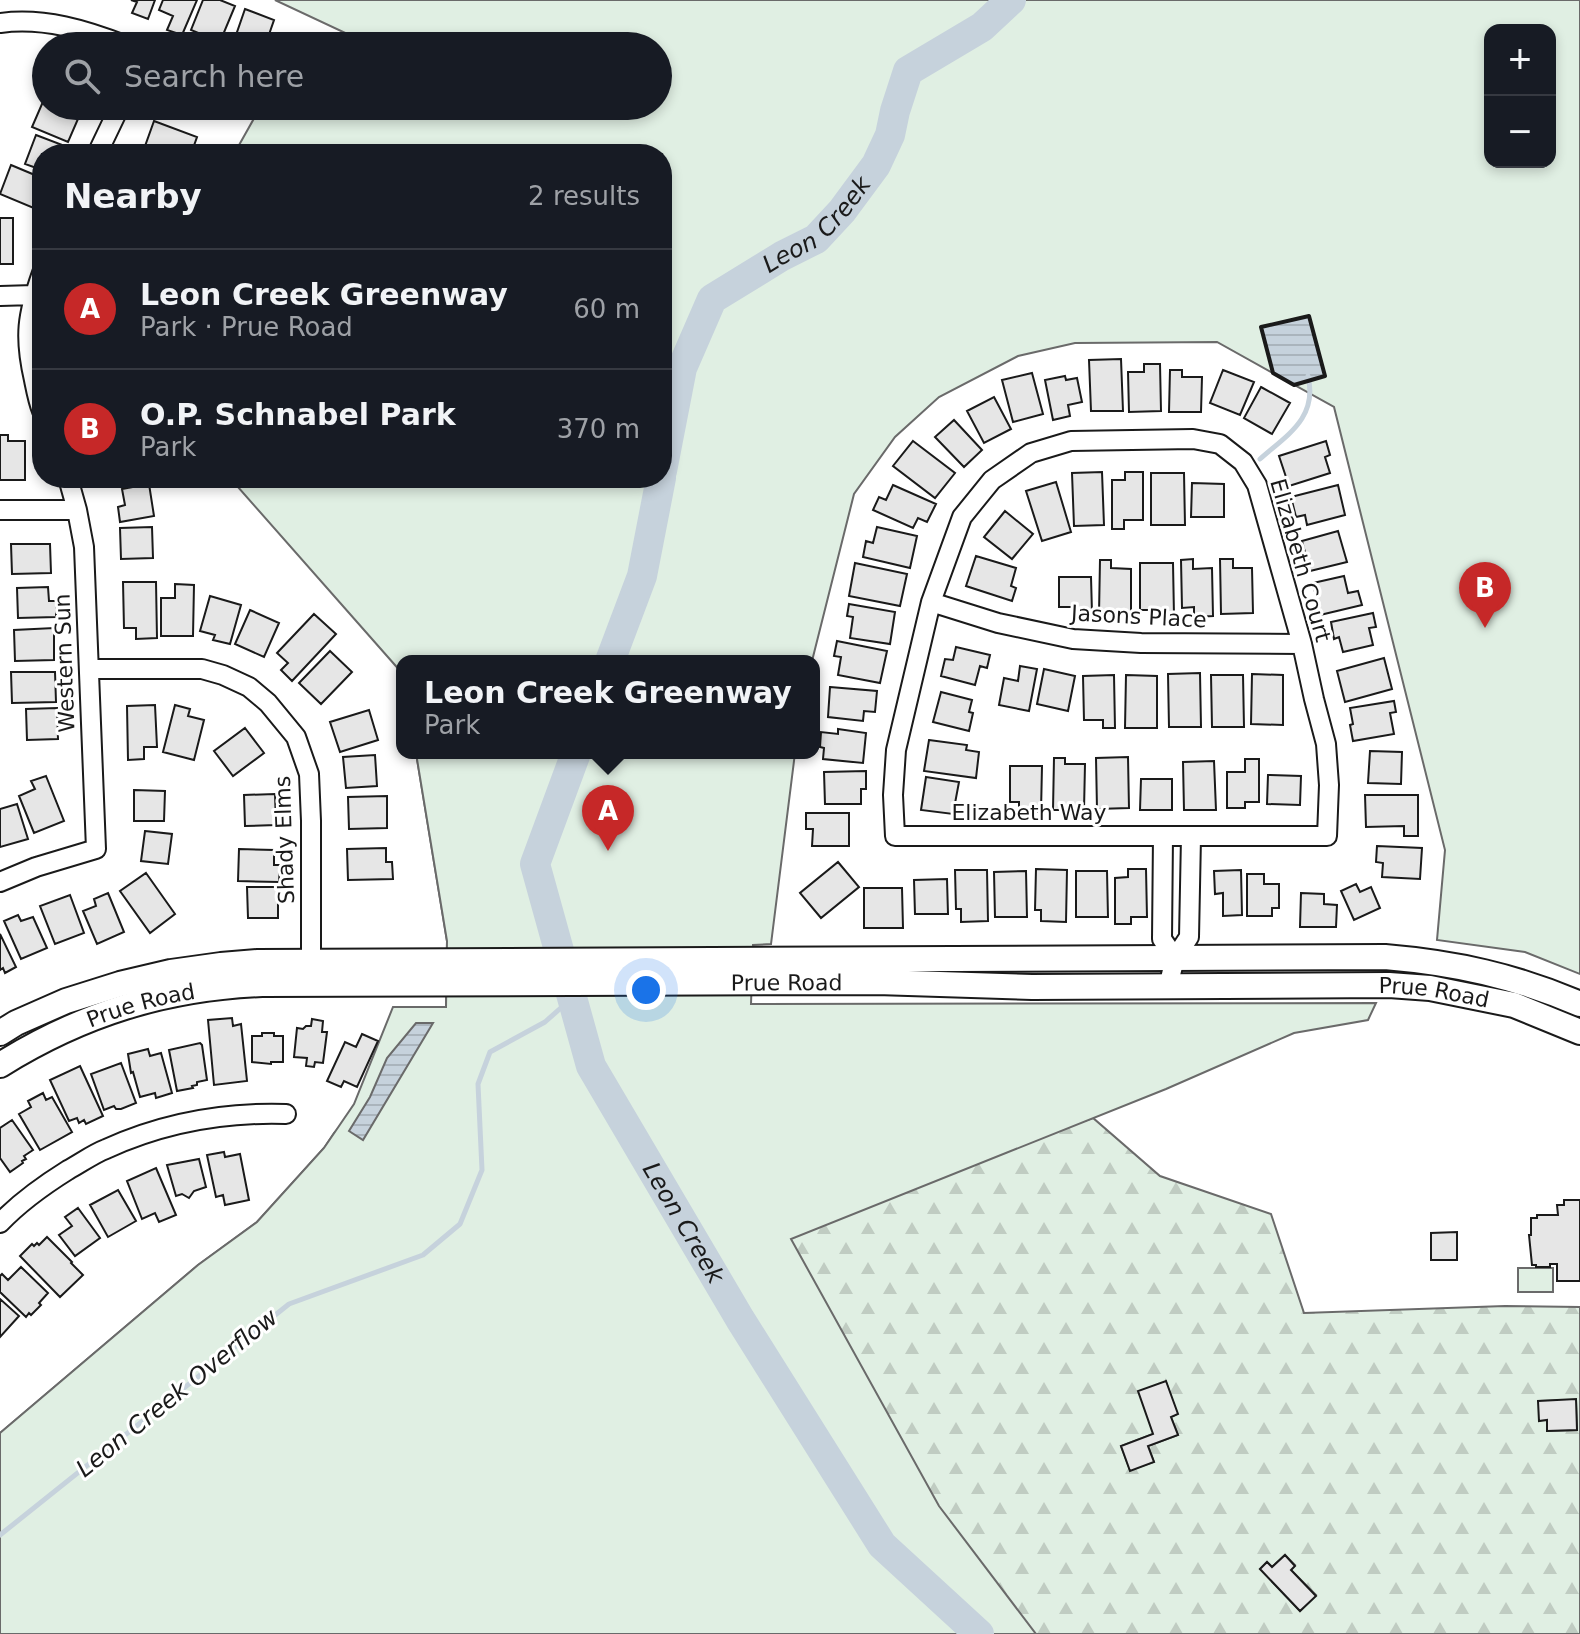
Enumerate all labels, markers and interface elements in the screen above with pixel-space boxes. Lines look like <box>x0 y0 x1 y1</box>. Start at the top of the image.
map controls <box>1484 24 1556 168</box>
button: + <box>1484 24 1556 96</box>
search box <box>32 32 672 120</box>
icon: search <box>60 54 104 98</box>
text: Search here <box>124 59 304 94</box>
button: − <box>1484 96 1556 168</box>
water label: Leon Creek <box>757 170 877 279</box>
text: Nearby <box>64 176 202 216</box>
text: 2 results <box>528 181 640 211</box>
text: Leon Creek Greenway <box>140 277 508 312</box>
text: A <box>80 294 100 324</box>
text: 60 m <box>573 294 640 324</box>
text: Park · Prue Road <box>140 312 353 342</box>
text: O.P. Schnabel Park <box>140 397 456 432</box>
text: B <box>80 414 100 444</box>
text: 370 m <box>557 414 640 444</box>
text: Park <box>140 432 196 462</box>
street label: Elizabeth Court <box>1265 476 1336 645</box>
pin: B <box>1459 562 1511 628</box>
street label: Western Sun <box>50 593 79 733</box>
street label: Jasons Place <box>1069 600 1207 633</box>
popup <box>396 655 820 759</box>
text: Leon Creek Greenway <box>424 675 792 710</box>
text: Park <box>424 710 480 740</box>
street label: Shady Elms <box>270 775 299 905</box>
pin: A <box>582 785 634 851</box>
street label: Elizabeth Way <box>951 800 1107 825</box>
your location <box>626 970 666 1010</box>
street label: Prue Road <box>731 970 842 995</box>
street label: Prue Road <box>1379 973 1491 1013</box>
street label: Prue Road <box>83 979 197 1032</box>
water label: Leon Creek <box>637 1157 730 1289</box>
water label: Leon Creek Overflow <box>71 1303 284 1483</box>

